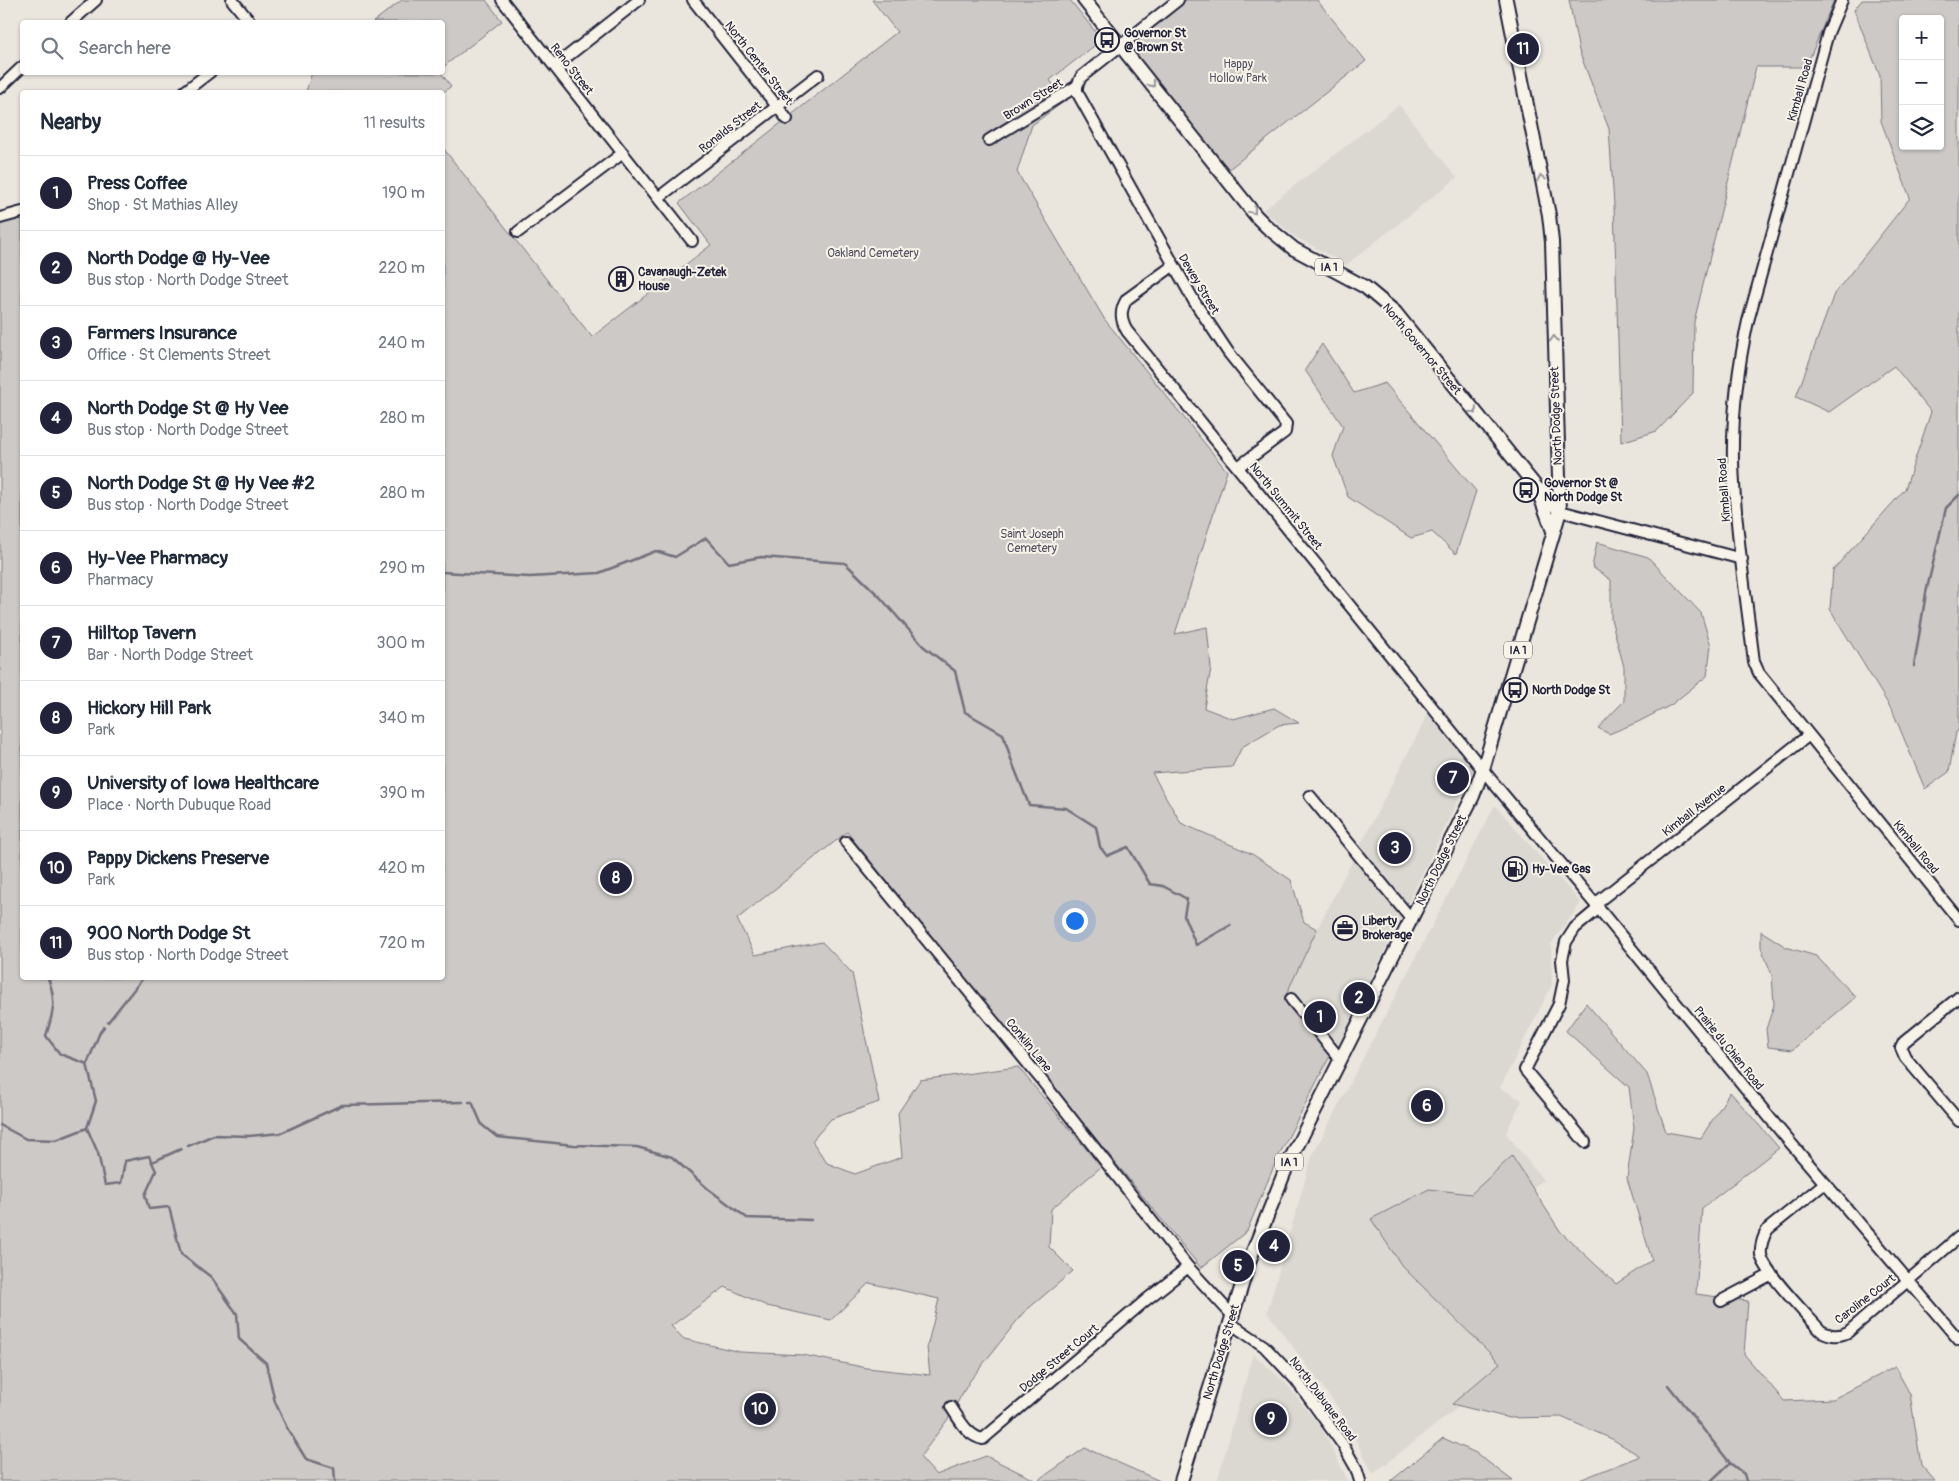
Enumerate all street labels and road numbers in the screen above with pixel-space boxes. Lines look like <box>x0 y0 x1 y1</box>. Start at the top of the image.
street label: North Center Street <box>721 19 796 108</box>
street label: Reno Street <box>547 41 596 98</box>
street label: Kimball Road <box>1784 57 1817 123</box>
street label: Brown Street <box>1001 75 1066 124</box>
street label: Ronalds Street <box>696 98 765 156</box>
street label: Dewey Street <box>1175 251 1223 317</box>
road number: IA 1 <box>1315 258 1343 276</box>
street label: North Governor Street <box>1379 301 1464 398</box>
street label: North Dodge Street <box>1547 366 1566 466</box>
street label: Kimball Road <box>1715 457 1734 523</box>
street label: North Summit Street <box>1246 460 1326 553</box>
road number: IA 1 <box>1504 642 1532 658</box>
street label: Kimball Avenue <box>1660 781 1729 840</box>
street label: North Dodge Street <box>1413 812 1470 908</box>
street label: Kimball Road <box>1890 818 1942 877</box>
street label: Prairie du Chien Road <box>1690 1004 1767 1093</box>
street label: Conklin Lane <box>1002 1016 1055 1075</box>
road number: IA 1 <box>1275 1154 1303 1170</box>
street label: Caroline Court <box>1832 1271 1899 1328</box>
street label: North Dodge Street <box>1200 1303 1243 1402</box>
street label: Dodge Street Court <box>1017 1321 1102 1396</box>
street label: North Dubuque Road <box>1286 1354 1359 1445</box>

